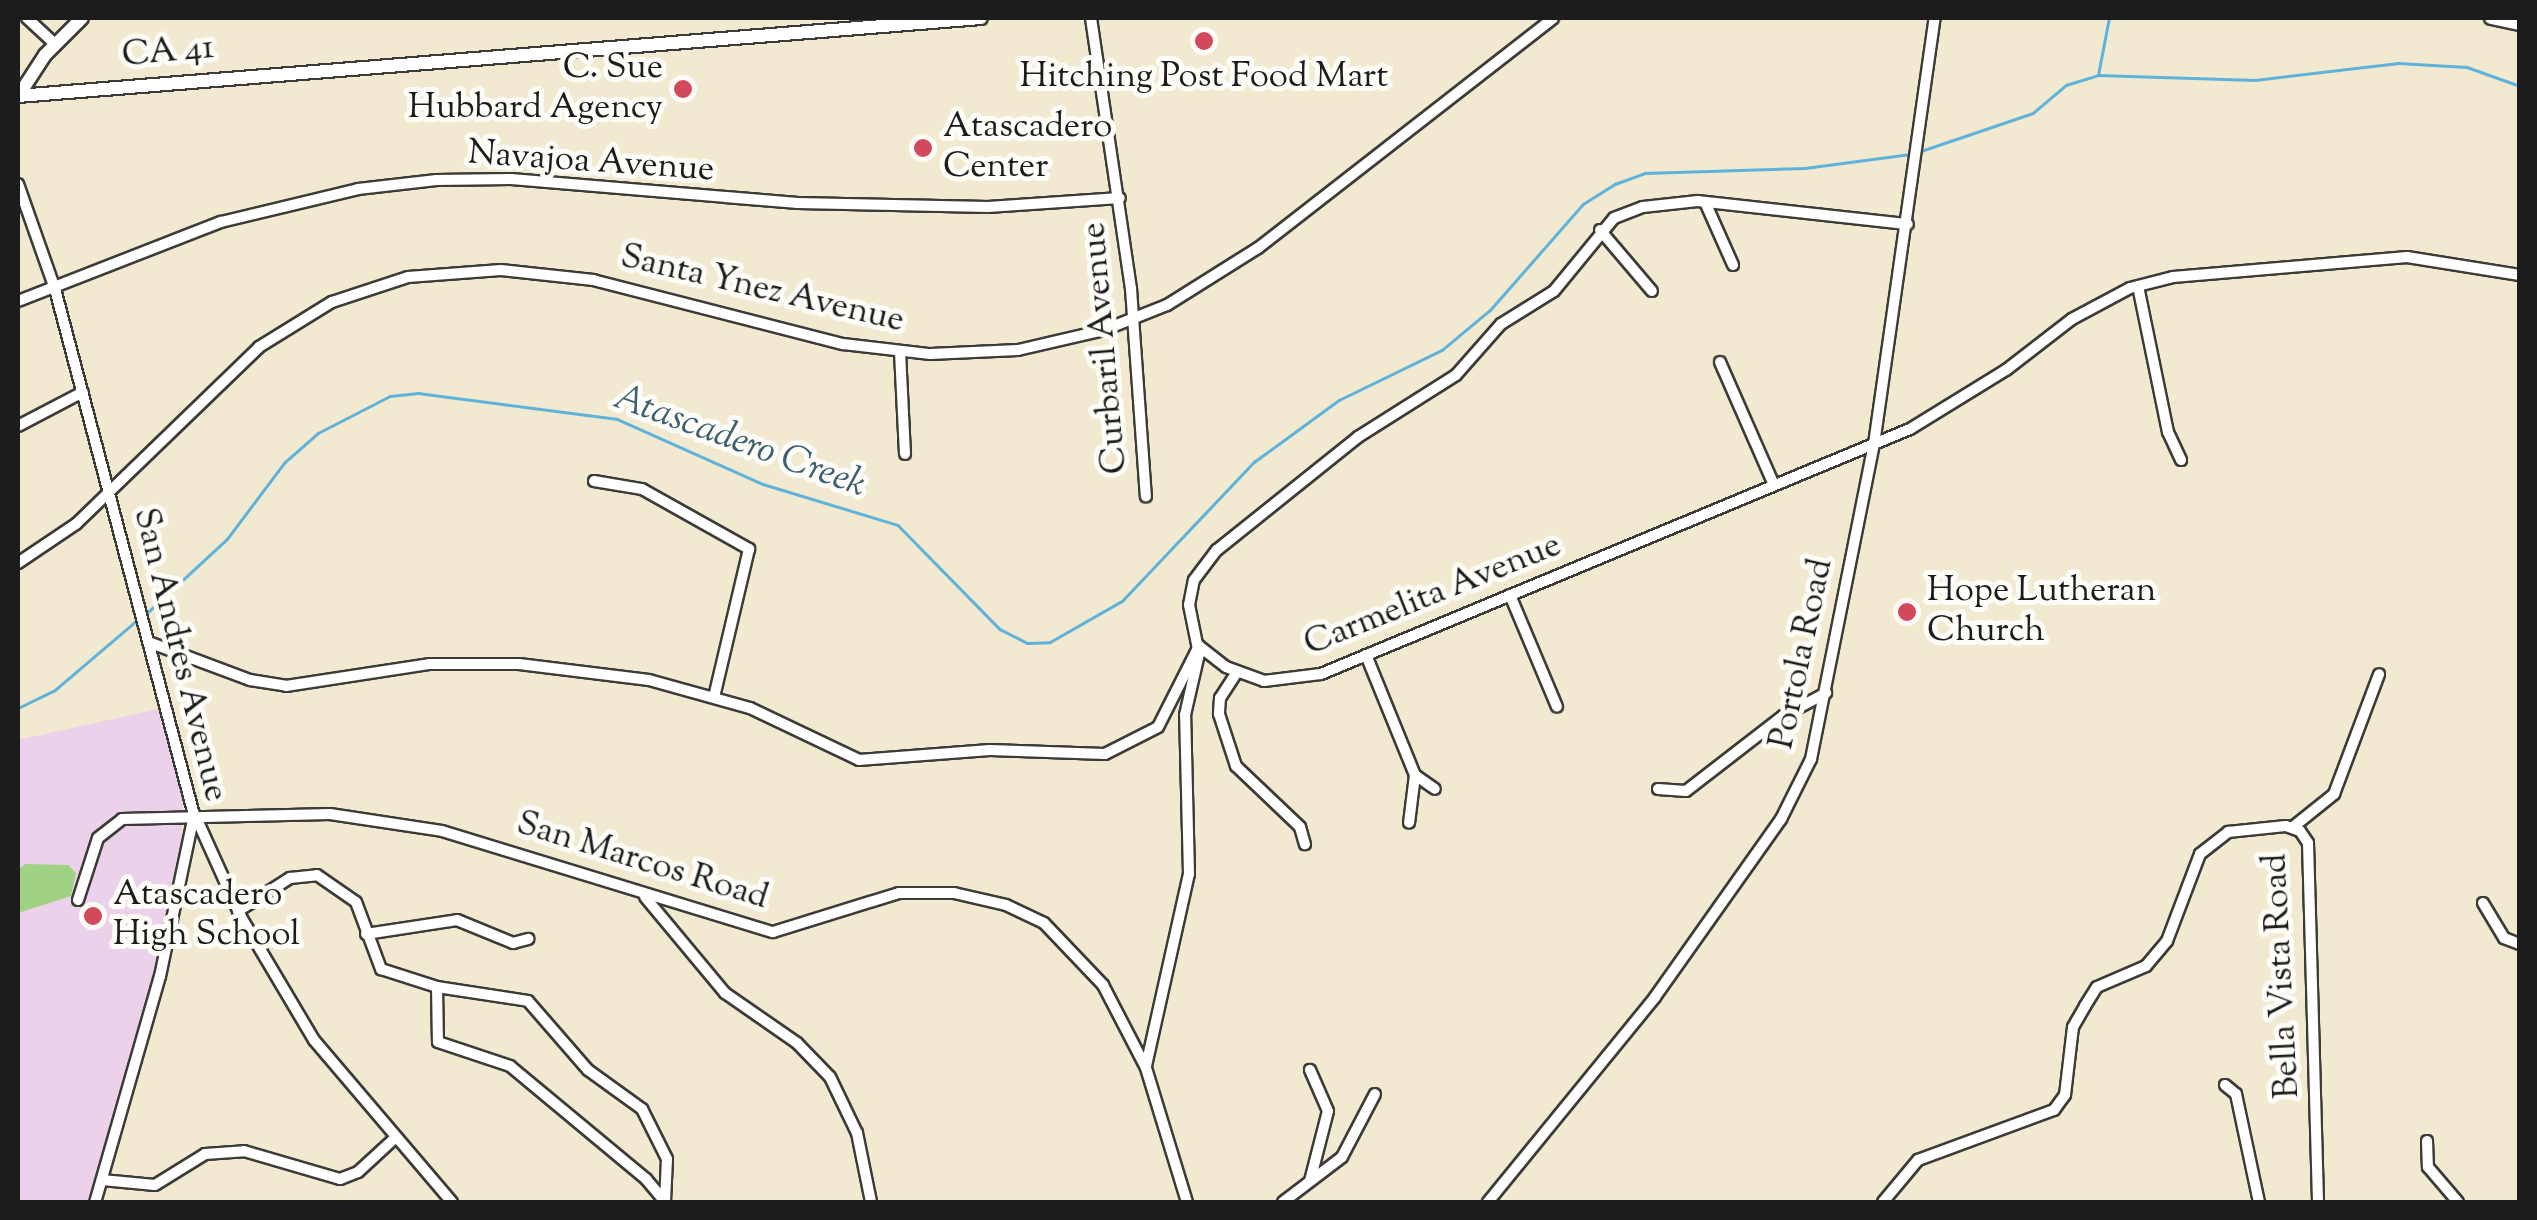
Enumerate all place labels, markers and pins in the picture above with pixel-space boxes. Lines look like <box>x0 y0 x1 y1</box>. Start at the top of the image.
marker: Hitching Post Food Mart <box>1193 30 1215 52</box>
place label: C. Sue Hubbard Agency <box>408 48 663 130</box>
place label: Hitching Post Food Mart <box>1020 57 1388 99</box>
marker: C. Sue Hubbard Agency <box>672 78 694 100</box>
place label: Atascadero Center <box>943 107 1112 189</box>
marker: Atascadero Center <box>912 137 934 159</box>
place label: Hope Lutheran Church <box>1927 571 2156 653</box>
marker: Hope Lutheran Church <box>1896 601 1918 623</box>
place label: Atascadero High School <box>113 875 300 957</box>
marker: Atascadero High School <box>82 905 104 927</box>

